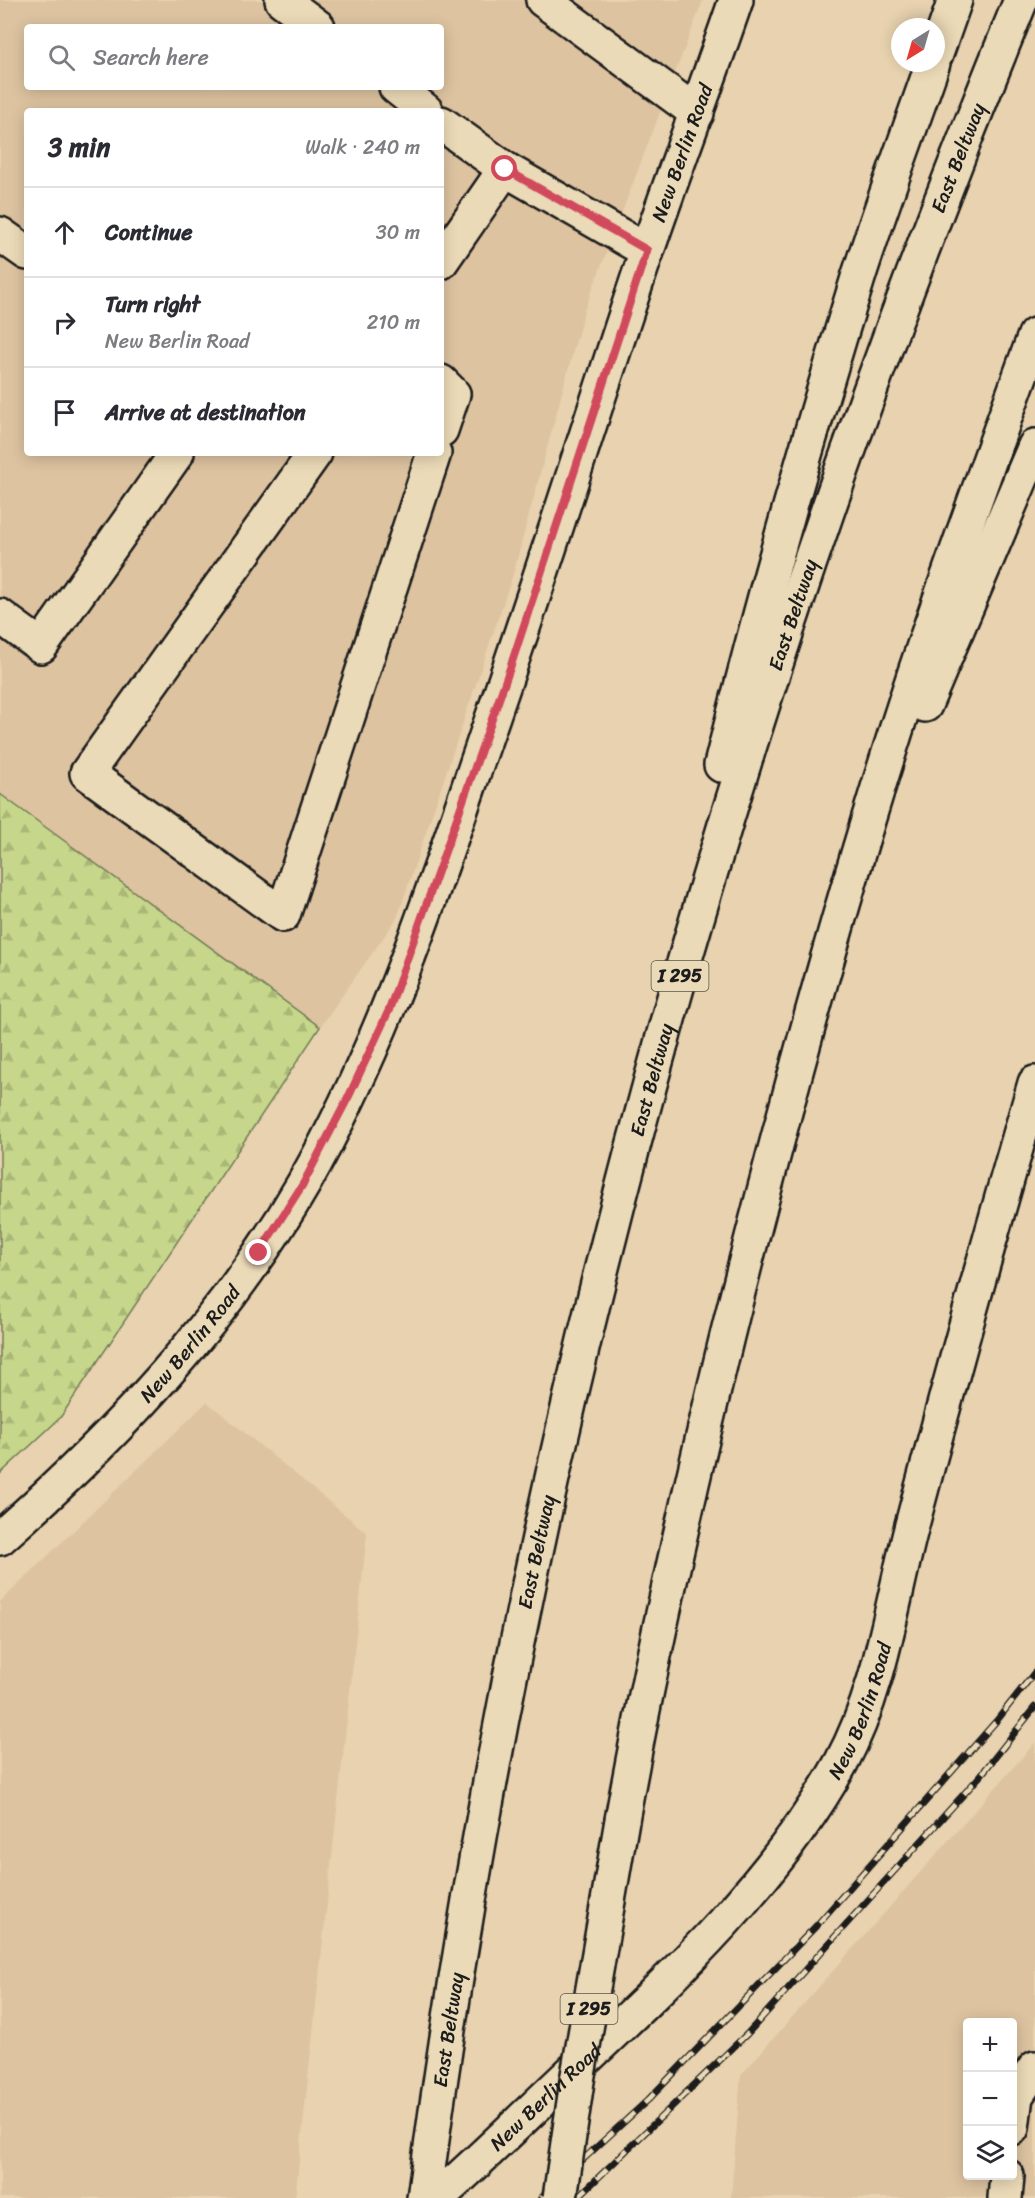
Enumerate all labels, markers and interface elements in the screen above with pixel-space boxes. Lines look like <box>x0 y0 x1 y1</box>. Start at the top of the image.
north arrow <box>891 18 945 72</box>
search box <box>24 24 444 90</box>
text: Search here <box>93 38 209 77</box>
icon: search <box>45 41 78 74</box>
street label: New Berlin Road <box>641 78 723 227</box>
street label: East Beltway <box>920 97 995 218</box>
text: 3 min <box>48 124 110 170</box>
text: Walk · 240 m <box>305 130 420 165</box>
route start <box>491 155 517 181</box>
text: Continue <box>105 213 193 252</box>
text: 30 m <box>376 215 420 250</box>
icon: ahead <box>48 216 81 249</box>
text: Turn right <box>105 285 200 324</box>
text: 210 m <box>367 305 420 340</box>
icon: right <box>48 306 81 339</box>
text: New Berlin Road <box>105 324 250 359</box>
text: Arrive at destination <box>105 393 306 432</box>
icon: arrive <box>48 396 81 429</box>
street label: East Beltway <box>758 554 828 675</box>
road number: I 295 <box>652 961 708 991</box>
street label: East Beltway <box>619 1018 684 1140</box>
route end <box>245 1239 271 1265</box>
street label: New Berlin Road <box>130 1276 250 1411</box>
street label: East Beltway <box>507 1491 566 1612</box>
street label: New Berlin Road <box>818 1637 902 1786</box>
street label: East Beltway <box>422 1969 474 2090</box>
road number: I 295 <box>560 1994 618 2024</box>
map controls <box>963 2018 1017 2180</box>
button: + <box>963 2018 1017 2072</box>
street label: New Berlin Road <box>481 2034 611 2160</box>
button: − <box>963 2072 1017 2126</box>
button: layers <box>963 2126 1017 2180</box>

